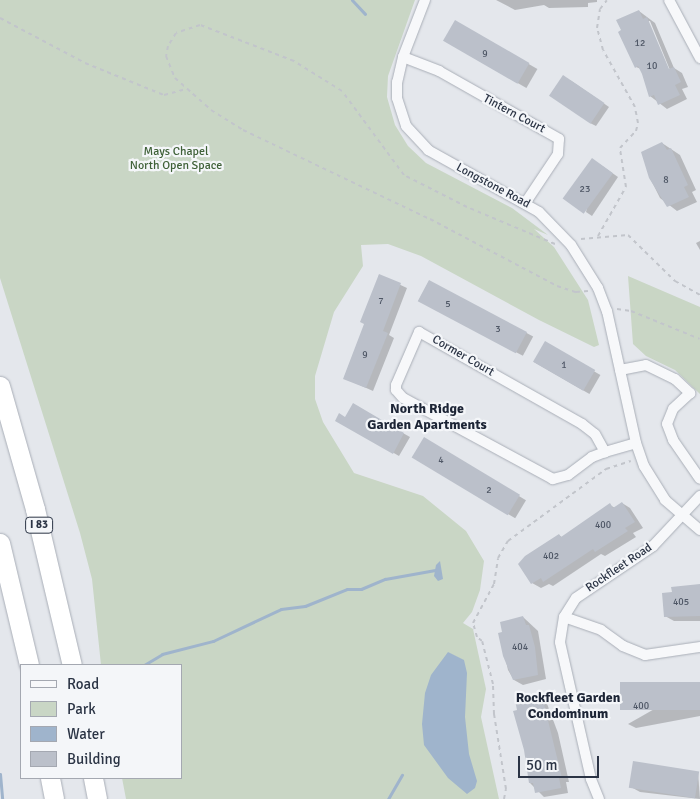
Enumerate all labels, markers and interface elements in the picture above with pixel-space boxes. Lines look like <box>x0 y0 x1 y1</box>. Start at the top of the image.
house number: 12 <box>635 38 645 50</box>
house number: 9 <box>482 49 488 61</box>
house number: 10 <box>647 61 657 73</box>
street label: Tintern Court <box>481 92 547 136</box>
park label: Mays Chapel North Open Space <box>130 145 222 173</box>
street label: Longstone Road <box>454 161 532 211</box>
house number: 8 <box>663 175 669 187</box>
house number: 23 <box>580 184 590 196</box>
house number: 7 <box>378 296 384 308</box>
house number: 5 <box>445 299 451 311</box>
house number: 3 <box>495 324 501 336</box>
street label: Cormer Court <box>429 332 497 380</box>
house number: 9 <box>362 350 368 362</box>
house number: 1 <box>561 360 567 372</box>
district label: North Ridge Garden Apartments <box>367 401 487 434</box>
house number: 4 <box>438 455 444 467</box>
house number: 2 <box>486 485 492 497</box>
road number: I 83 <box>24 516 54 534</box>
house number: 400 <box>595 520 611 532</box>
street label: Rockfleet Road <box>583 541 655 595</box>
house number: 402 <box>543 551 559 563</box>
house number: 405 <box>673 597 689 609</box>
house number: 404 <box>512 642 528 654</box>
legend <box>20 664 182 779</box>
text: Road <box>67 675 99 693</box>
district label: Rockfleet Garden Condominum <box>516 690 620 722</box>
text: Park <box>67 700 96 718</box>
house number: 400 <box>633 701 649 713</box>
text: Water <box>67 725 105 743</box>
scale bar <box>520 746 601 778</box>
text: Building <box>67 750 121 768</box>
text: 50 m <box>526 756 557 774</box>

